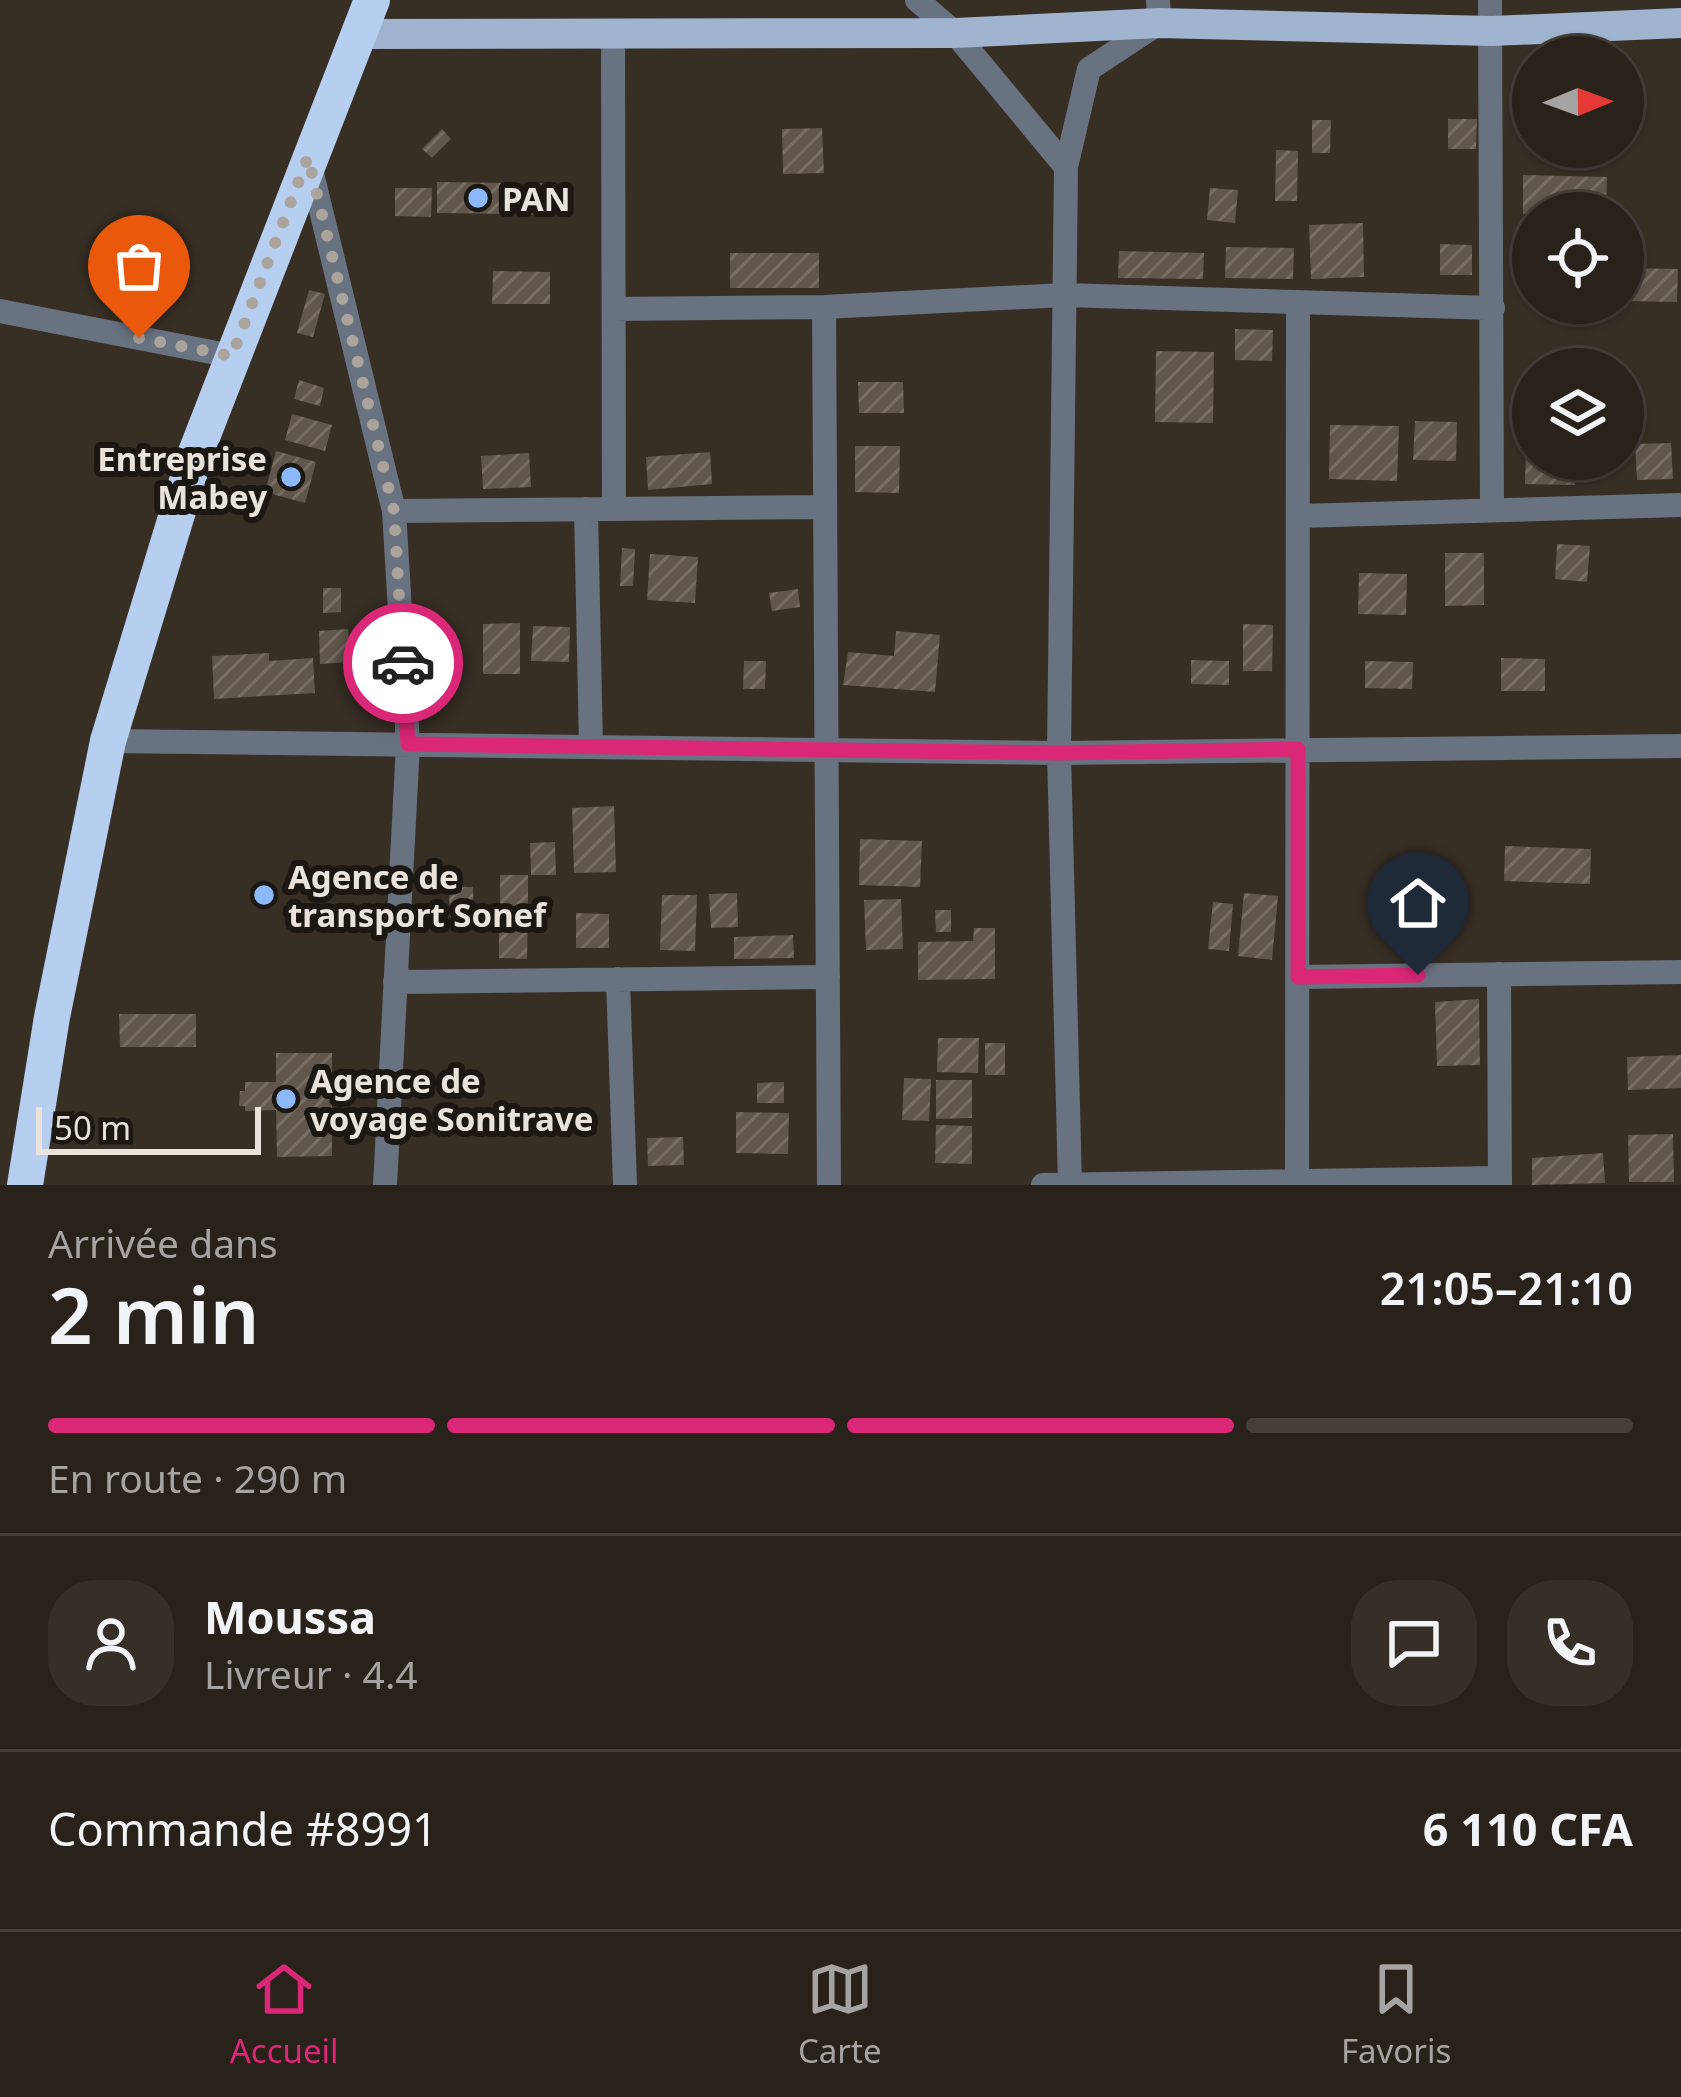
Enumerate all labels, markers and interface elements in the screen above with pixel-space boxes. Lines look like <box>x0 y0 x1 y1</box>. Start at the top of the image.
north arrow <box>1512 36 1644 168</box>
map controls <box>1512 36 1644 480</box>
place label: PAN <box>502 176 571 221</box>
marker: PAN <box>465 185 491 211</box>
button: locate <box>1512 192 1644 324</box>
pin <box>88 215 190 338</box>
icon: bag <box>106 233 172 299</box>
button: layers <box>1512 348 1644 480</box>
place label: Entreprise Mabey <box>97 436 267 519</box>
marker: Entreprise Mabey <box>278 464 304 490</box>
courier <box>343 603 463 723</box>
icon: car <box>370 630 436 696</box>
pin <box>1367 852 1469 975</box>
place label: Agence de transport Sonef <box>288 854 548 937</box>
icon: home <box>1385 870 1451 936</box>
marker: Agence de transport Sonef <box>251 882 277 908</box>
place label: Agence de voyage Sonitrave <box>310 1058 593 1141</box>
marker: Agence de voyage Sonitrave <box>273 1086 299 1112</box>
scale bar <box>36 1101 261 1154</box>
text: 50 m <box>54 1105 131 1150</box>
text: Arrivée dans <box>48 1216 278 1269</box>
text: 21:05–21:10 <box>1380 1257 1633 1318</box>
text: 2 min <box>48 1261 260 1367</box>
text: En route · 290 m <box>48 1451 347 1504</box>
button: person <box>48 1580 174 1706</box>
button: chat <box>1351 1580 1477 1706</box>
button: phone <box>1507 1580 1633 1706</box>
text: Moussa <box>204 1586 376 1647</box>
text: Livreur · 4.4 <box>204 1647 418 1700</box>
text: Commande #8991 <box>48 1798 438 1859</box>
text: 6 110 CFA <box>1423 1798 1633 1859</box>
tab: Accueil <box>230 1956 339 2073</box>
tab: Carte <box>798 1956 882 2073</box>
tab: Favoris <box>1341 1956 1451 2073</box>

